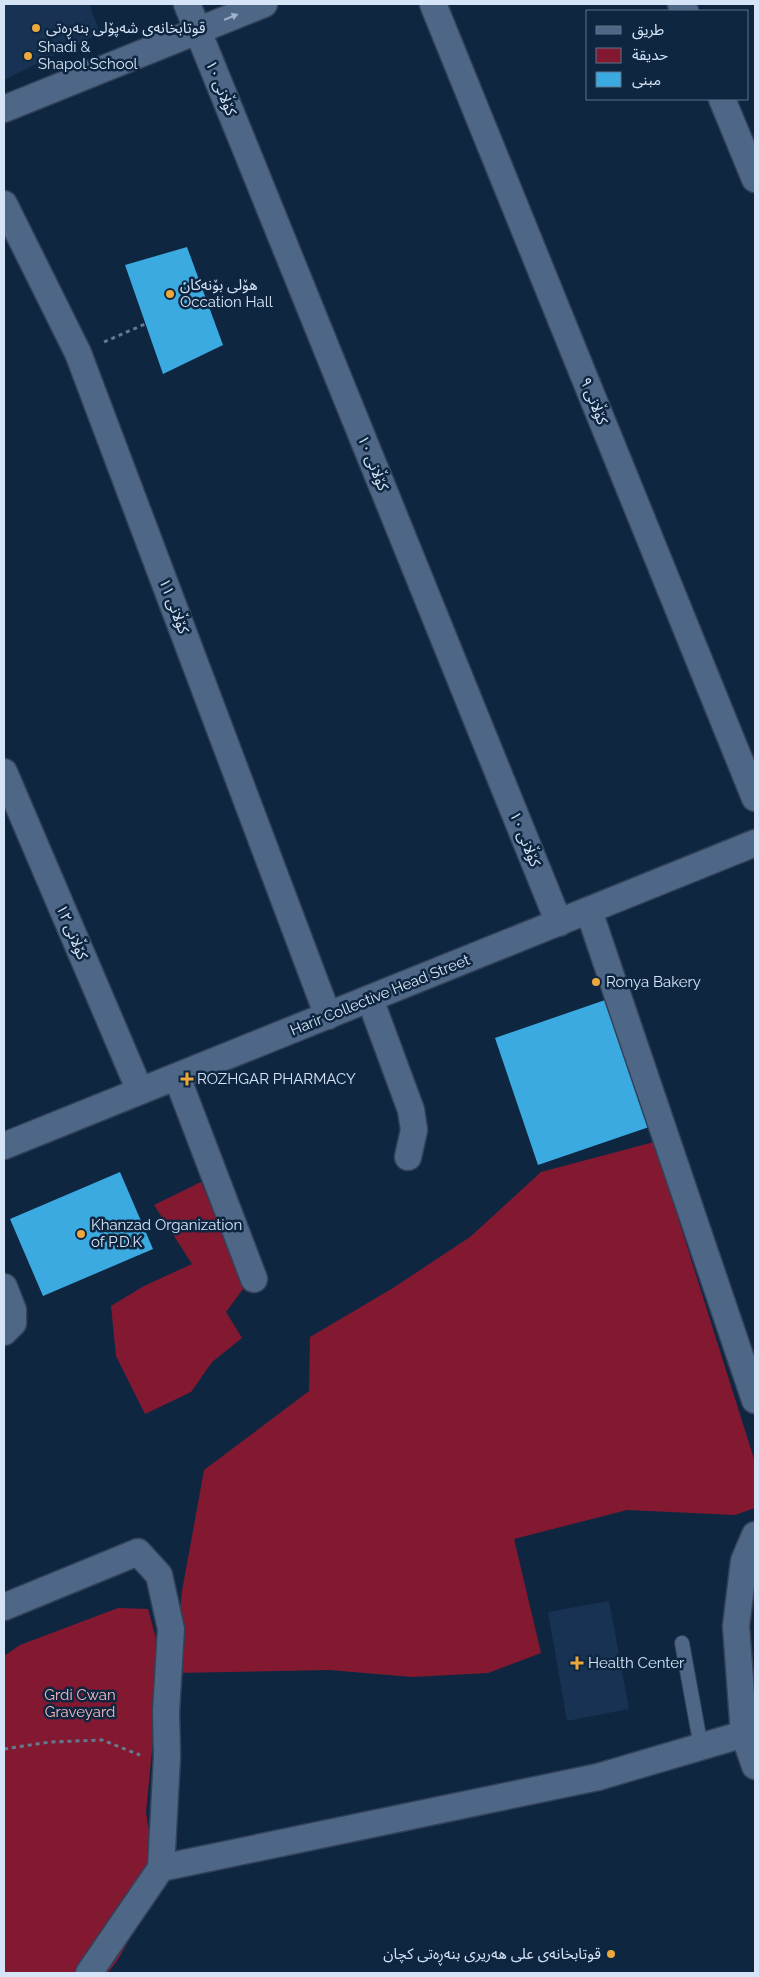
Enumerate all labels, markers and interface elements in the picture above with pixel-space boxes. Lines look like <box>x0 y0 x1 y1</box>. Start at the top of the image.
legend <box>586 10 749 100</box>
one-way arrow <box>224 13 239 21</box>
place label: قوتابخانەی شەپۆلی بنەڕەتی <box>46 19 206 40</box>
text: طريق <box>632 21 664 40</box>
marker: قوتابخانەی شەپۆلی بنەڕەتی <box>30 22 42 34</box>
place label: Shadi & Shapol School <box>38 38 139 73</box>
text: حديقة <box>632 46 668 64</box>
marker: Shadi & Shapol School <box>22 50 34 62</box>
street label: کۆڵانی ١٠ <box>202 57 243 119</box>
text: مبنى <box>632 71 661 89</box>
place label: هۆلی بۆنەکان Occation Hall <box>180 276 274 311</box>
marker: هۆلی بۆنەکان Occation Hall <box>164 288 176 300</box>
street label: کۆڵانی ٩ <box>576 374 614 428</box>
street label: کۆڵانی ١٠ <box>354 432 395 494</box>
street label: کۆڵانی ١١ <box>155 575 195 637</box>
street label: کۆڵانی ١٠ <box>506 808 547 870</box>
street label: کۆڵانی ١٢ <box>52 901 94 963</box>
street label: Harir Collective Head Street <box>288 951 472 1039</box>
place label: Ronya Bakery <box>606 973 701 991</box>
marker: Ronya Bakery <box>590 976 602 988</box>
place label: ROZHGAR PHARMACY <box>197 1070 356 1088</box>
marker: ROZHGAR PHARMACY <box>181 1073 193 1085</box>
place label: Khanzad Organization of P.D.K <box>91 1216 242 1251</box>
marker: Khanzad Organization of P.D.K <box>75 1228 87 1240</box>
place label: Health Center <box>588 1654 685 1672</box>
marker: Health Center <box>570 1656 584 1670</box>
park label: Grdi Cwan Graveyard <box>44 1686 116 1721</box>
place label: قوتابخانەی علی هەریری بنەڕەتی کچان <box>383 1945 601 1966</box>
marker: قوتابخانەی علی هەریری بنەڕەتی کچان <box>605 1948 617 1960</box>

